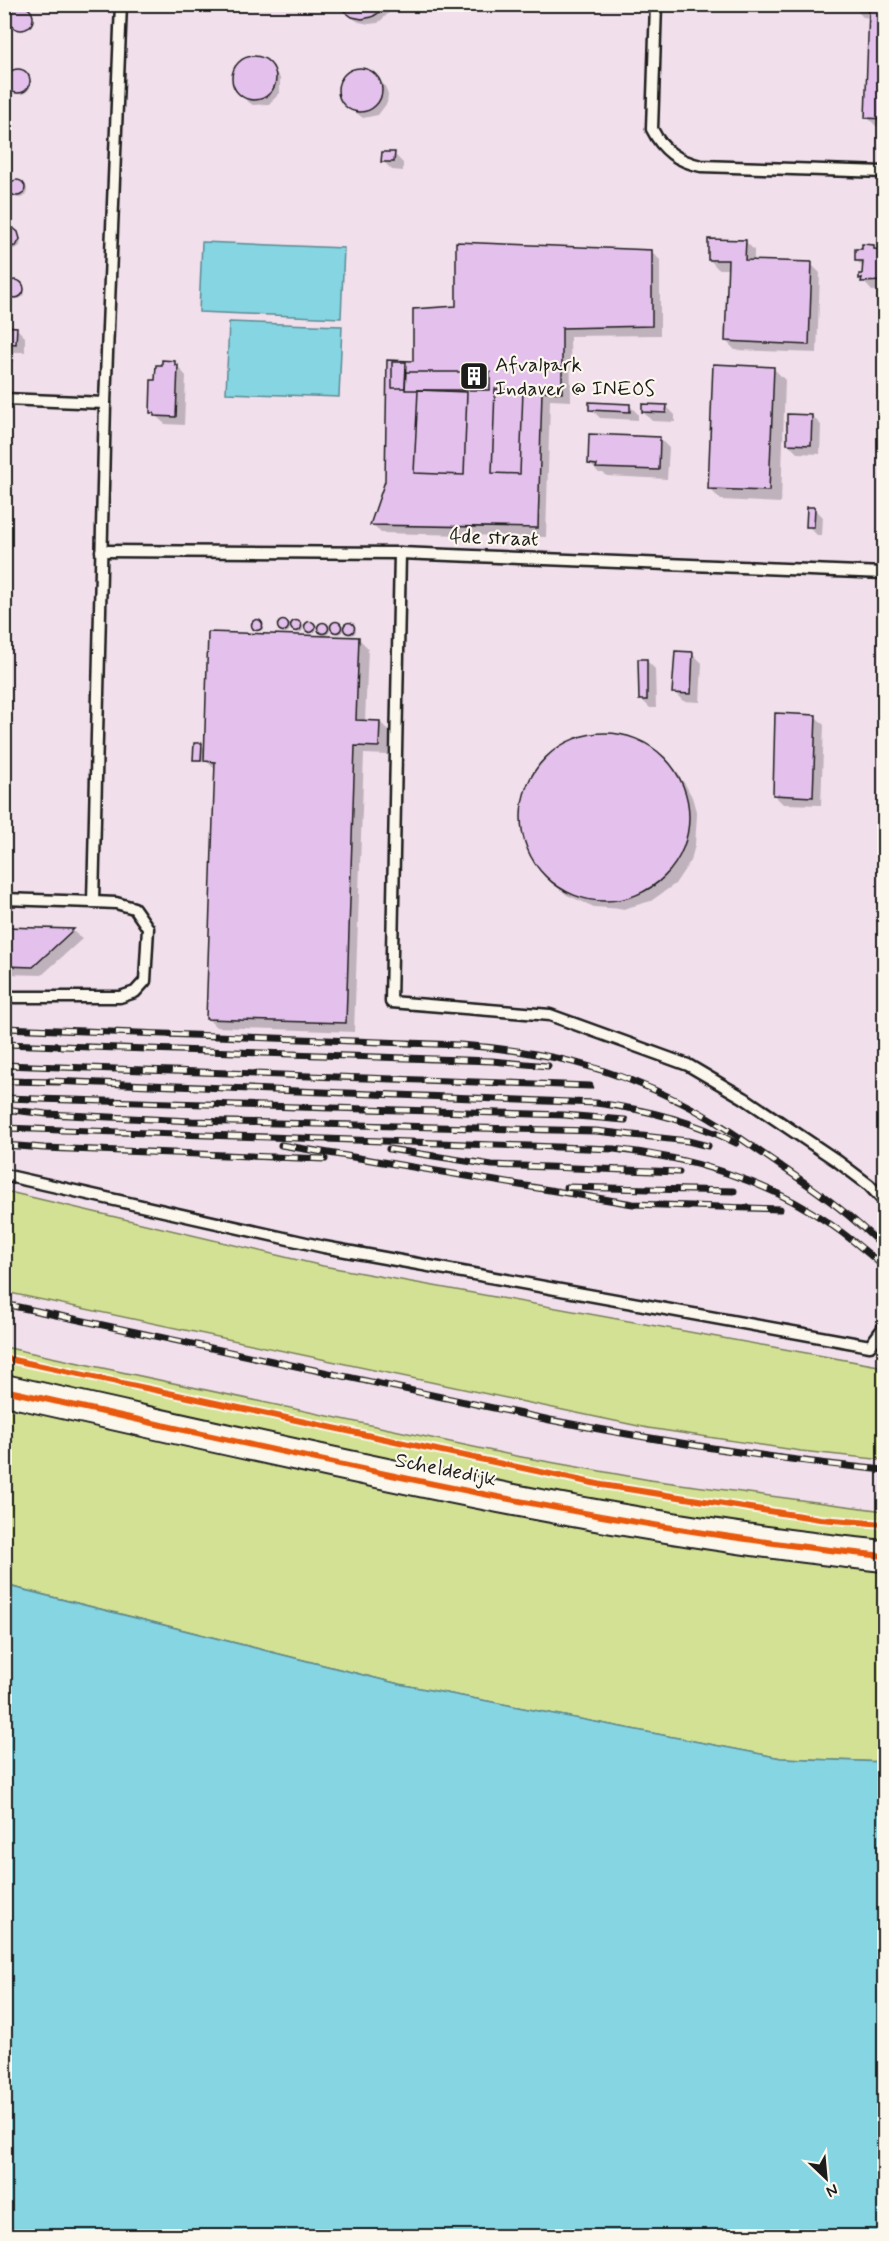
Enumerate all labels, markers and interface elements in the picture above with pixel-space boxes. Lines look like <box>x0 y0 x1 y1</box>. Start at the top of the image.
place label: Afvalpark Indaver @ INEOS <box>495 351 656 403</box>
building icon: Afvalpark Indaver @ INEOS <box>458 360 490 392</box>
street label: 4de straat <box>449 522 539 554</box>
street label: Scheldedijk <box>393 1446 499 1494</box>
north arrow <box>796 2148 856 2208</box>
text: N <box>823 2178 841 2202</box>

